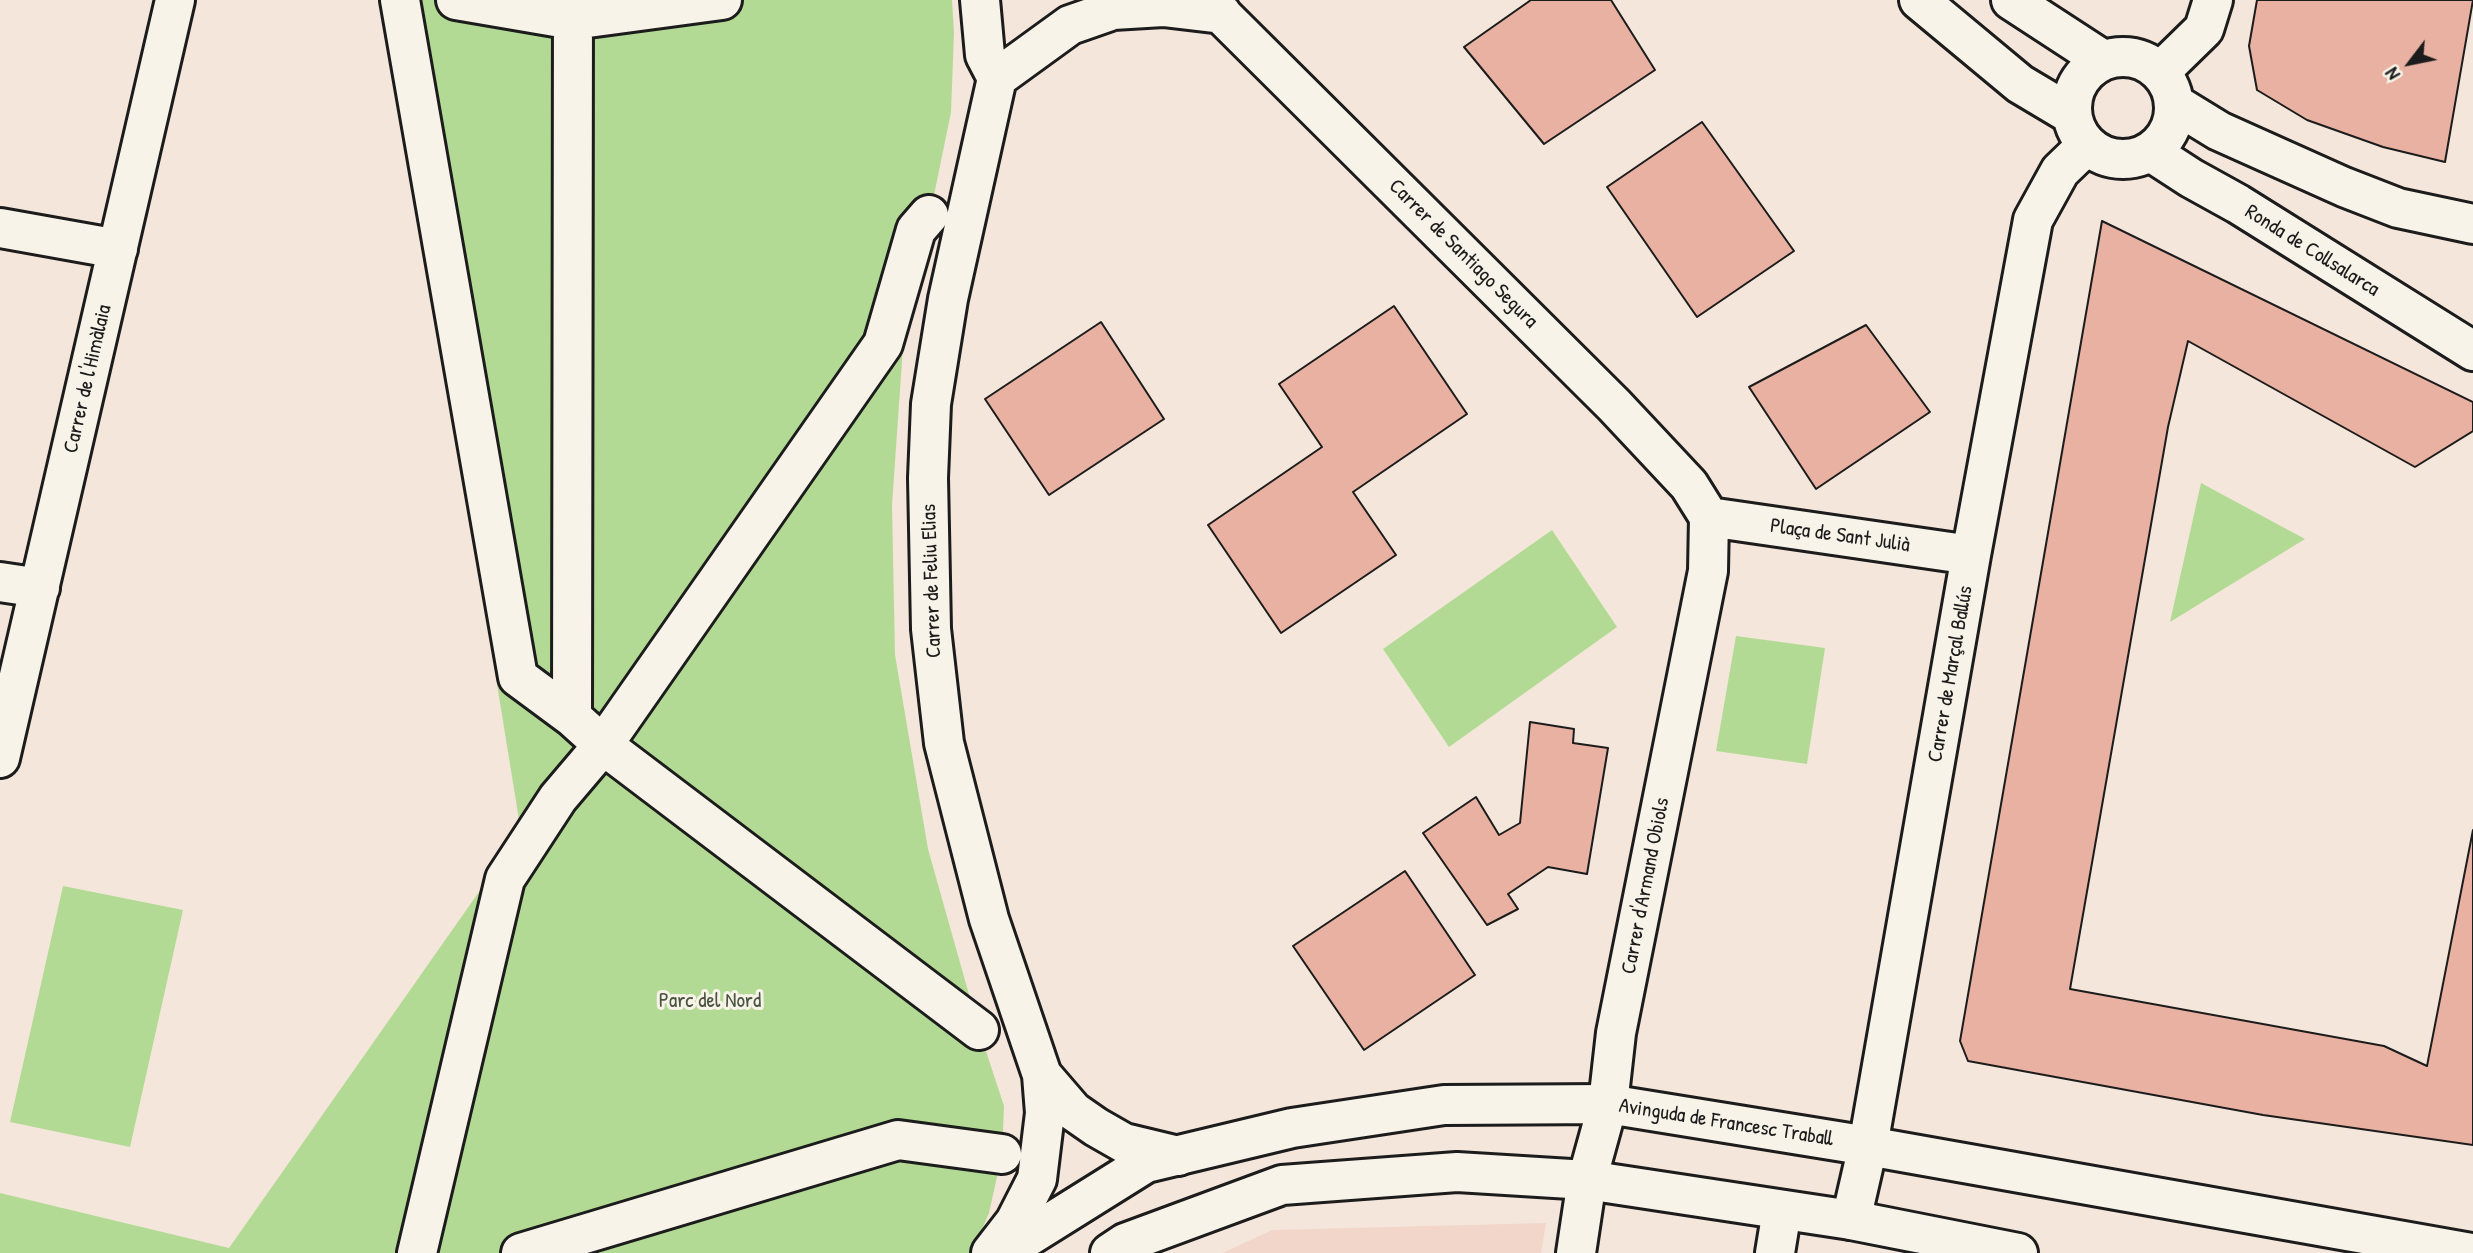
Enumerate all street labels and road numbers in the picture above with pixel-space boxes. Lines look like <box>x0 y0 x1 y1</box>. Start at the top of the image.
street label: Carrer de Santiago Segura <box>1383 174 1543 334</box>
street label: Ronda de Collsalarca <box>2240 200 2384 302</box>
street label: Carrer de l'Himàlaia <box>59 302 117 456</box>
street label: Carrer de Feliu Elias <box>917 504 947 658</box>
street label: Plaça de Sant Julià <box>1769 514 1911 558</box>
street label: Carrer de Marçal Ballús <box>1923 584 1979 764</box>
street label: Carrer d'Armand Obiols <box>1617 796 1675 976</box>
street label: Avinguda de Francesc Traball <box>1617 1094 1835 1152</box>

